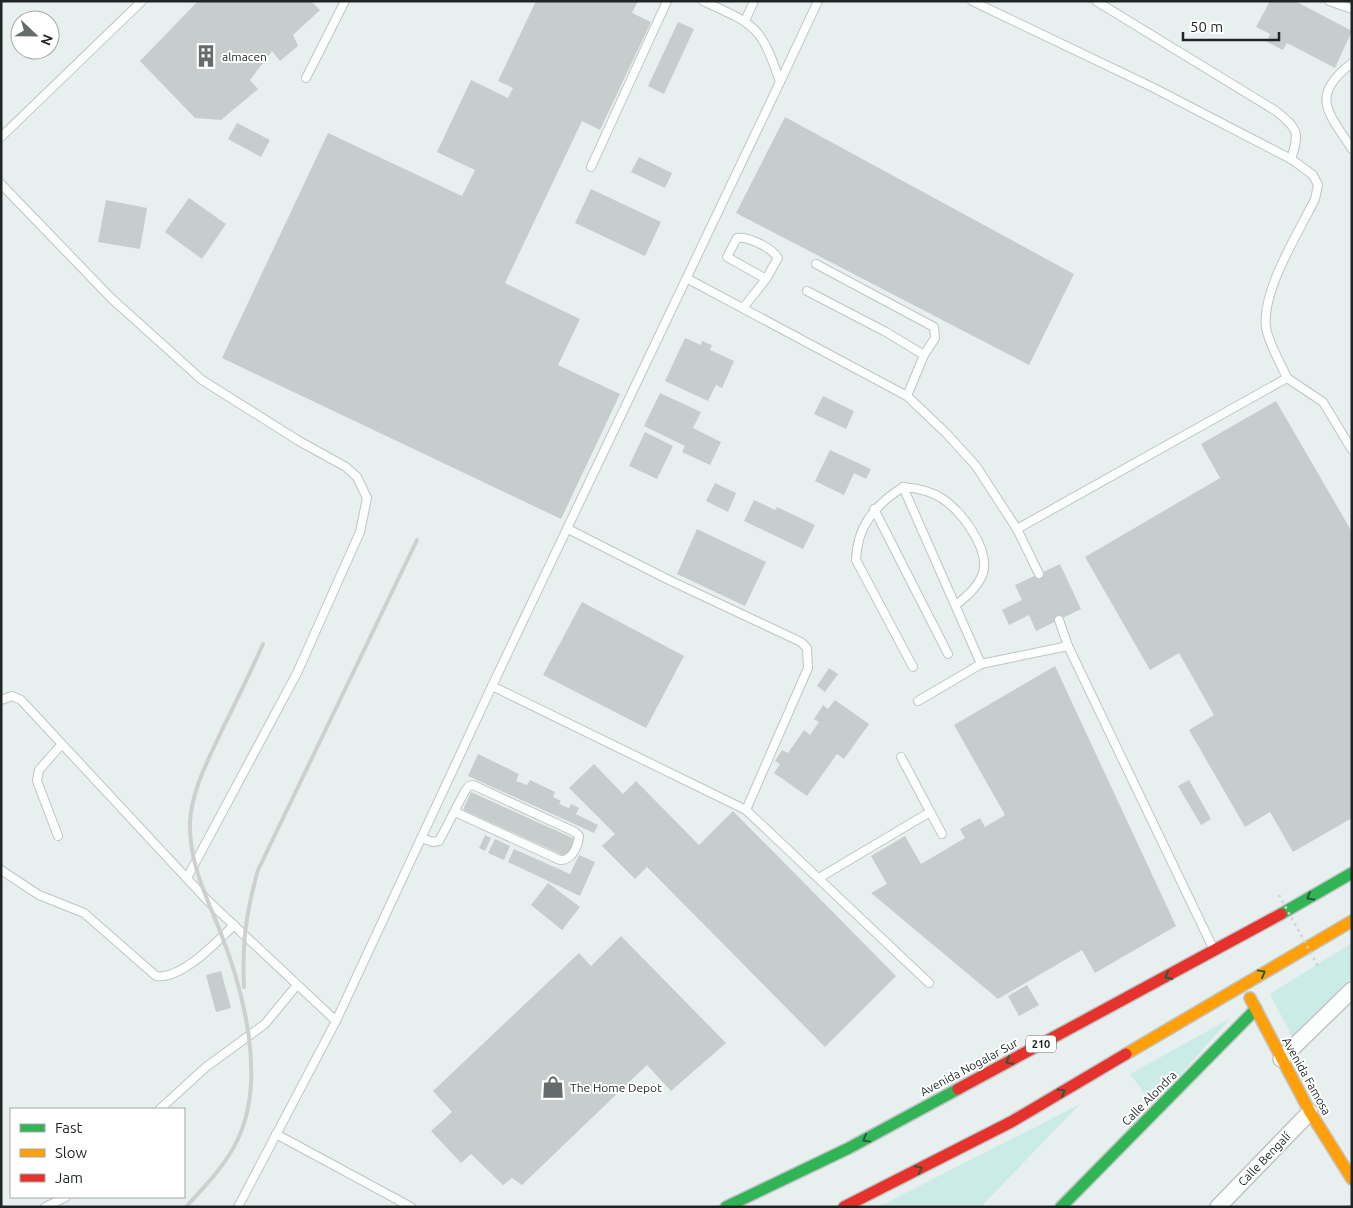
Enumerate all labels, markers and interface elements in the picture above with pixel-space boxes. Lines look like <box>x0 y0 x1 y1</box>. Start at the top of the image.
north arrow <box>10 10 60 60</box>
scale bar <box>1183 10 1279 42</box>
text: 50 m <box>1190 18 1223 35</box>
text: N <box>38 32 56 48</box>
building icon: almacen <box>193 43 219 69</box>
place label: almacen <box>222 50 267 63</box>
one-way arrow <box>1306 891 1315 901</box>
one-way arrow <box>1256 969 1265 979</box>
one-way arrow <box>1164 970 1173 980</box>
street label: Avenida Famosa <box>1280 1035 1334 1117</box>
street label: Avenida Nogalar Sur <box>918 1036 1020 1098</box>
road number: 210 <box>1026 1036 1056 1052</box>
one-way arrow <box>1005 1055 1014 1065</box>
street label: Calle Alondra <box>1119 1068 1179 1128</box>
shop icon: The Home Depot <box>540 1074 566 1100</box>
place label: The Home Depot <box>570 1081 662 1094</box>
one-way arrow <box>1057 1089 1066 1099</box>
legend <box>10 1108 185 1198</box>
text: Fast <box>55 1119 83 1136</box>
street label: Calle Bengalí <box>1235 1129 1294 1188</box>
one-way arrow <box>862 1132 871 1142</box>
text: Slow <box>55 1144 88 1161</box>
one-way arrow <box>914 1165 923 1176</box>
text: Jam <box>55 1169 83 1186</box>

